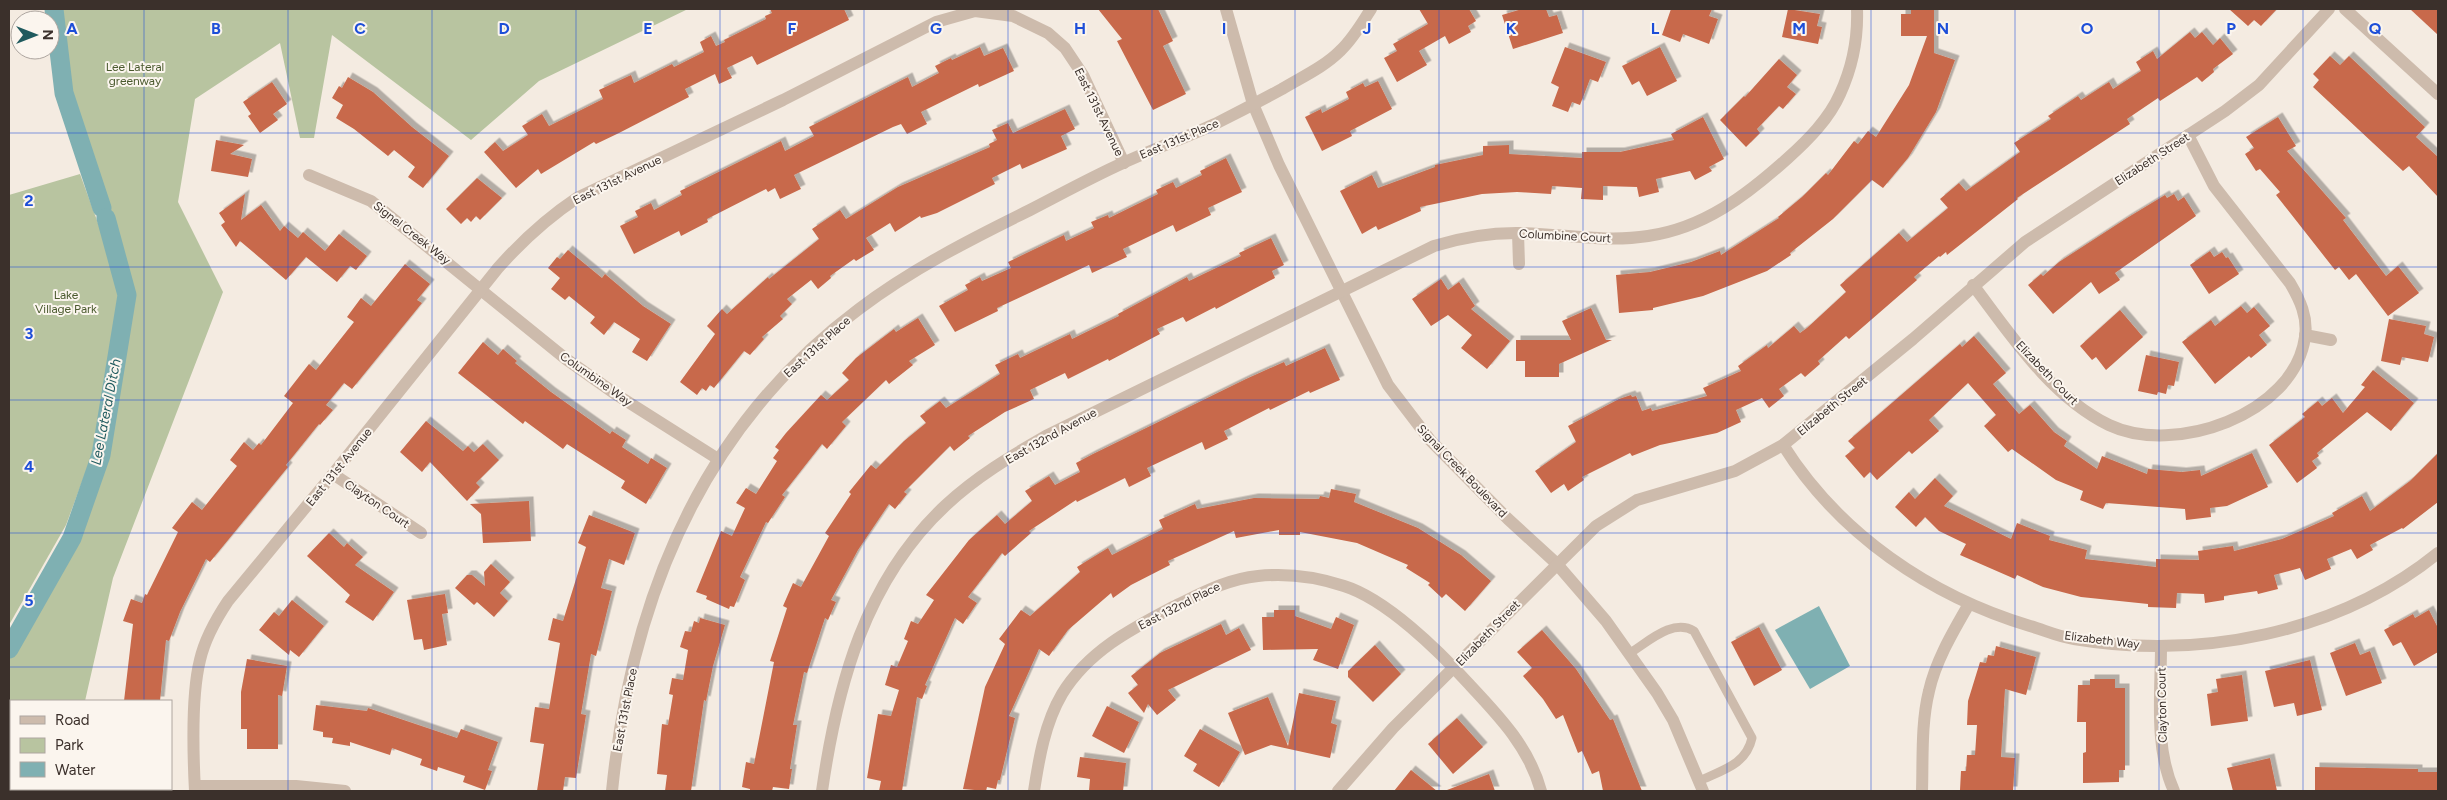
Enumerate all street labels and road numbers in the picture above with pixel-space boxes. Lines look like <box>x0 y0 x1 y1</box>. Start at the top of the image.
street label: East 131st Avenue <box>1072 66 1127 159</box>
street label: East 131st Place <box>1137 116 1221 162</box>
street label: Elizabeth Street <box>2112 129 2192 188</box>
street label: East 131st Avenue <box>571 152 664 207</box>
street label: Signel Creek Way <box>371 199 454 268</box>
street label: Columbine Court <box>1519 227 1612 245</box>
street label: East 131st Place <box>781 313 853 381</box>
street label: Elizabeth Court <box>2013 338 2081 408</box>
street label: Columbine Way <box>557 349 635 409</box>
street label: Elizabeth Street <box>1794 373 1870 438</box>
street label: East 132nd Avenue <box>1003 405 1099 467</box>
street label: Signal Creek Boulevard <box>1414 422 1510 520</box>
street label: East 131st Avenue <box>303 425 375 509</box>
street label: Clayton Court <box>342 477 413 531</box>
street label: East 132nd Place <box>1136 579 1223 633</box>
street label: Elizabeth Street <box>1453 597 1523 669</box>
street label: Elizabeth Way <box>2064 628 2141 652</box>
street label: East 131st Place <box>610 667 640 753</box>
street label: Clayton Court <box>2154 667 2170 743</box>

